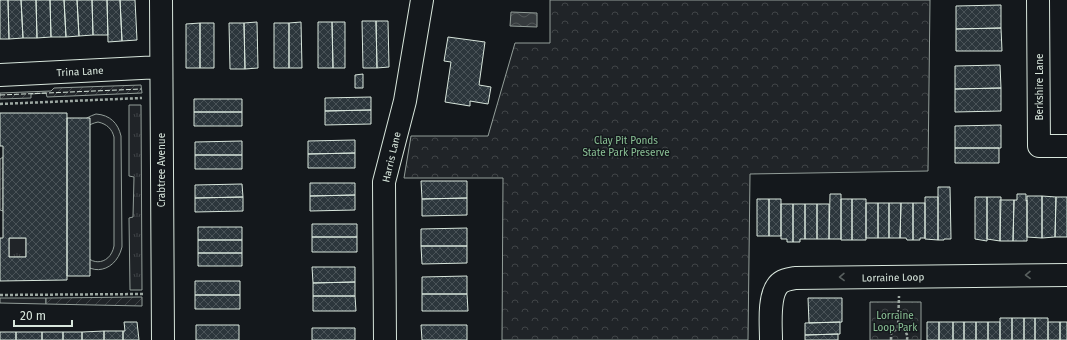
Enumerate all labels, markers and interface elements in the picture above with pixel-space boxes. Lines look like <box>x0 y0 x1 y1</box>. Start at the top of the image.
street label: Berkshire Lane <box>1034 53 1046 121</box>
street label: Trina Lane <box>56 65 104 79</box>
street label: Harris Lane <box>380 131 404 184</box>
street label: Crabtree Avenue <box>156 133 168 207</box>
park label: Clay Pit Ponds State Park Preserve <box>582 135 670 159</box>
street label: Lorraine Loop <box>862 271 924 285</box>
one-way arrow <box>1025 271 1031 279</box>
one-way arrow <box>839 273 845 281</box>
scale bar <box>14 302 72 328</box>
text: 20 m <box>20 309 46 323</box>
park label: Lorraine Loop Park <box>873 310 918 334</box>

